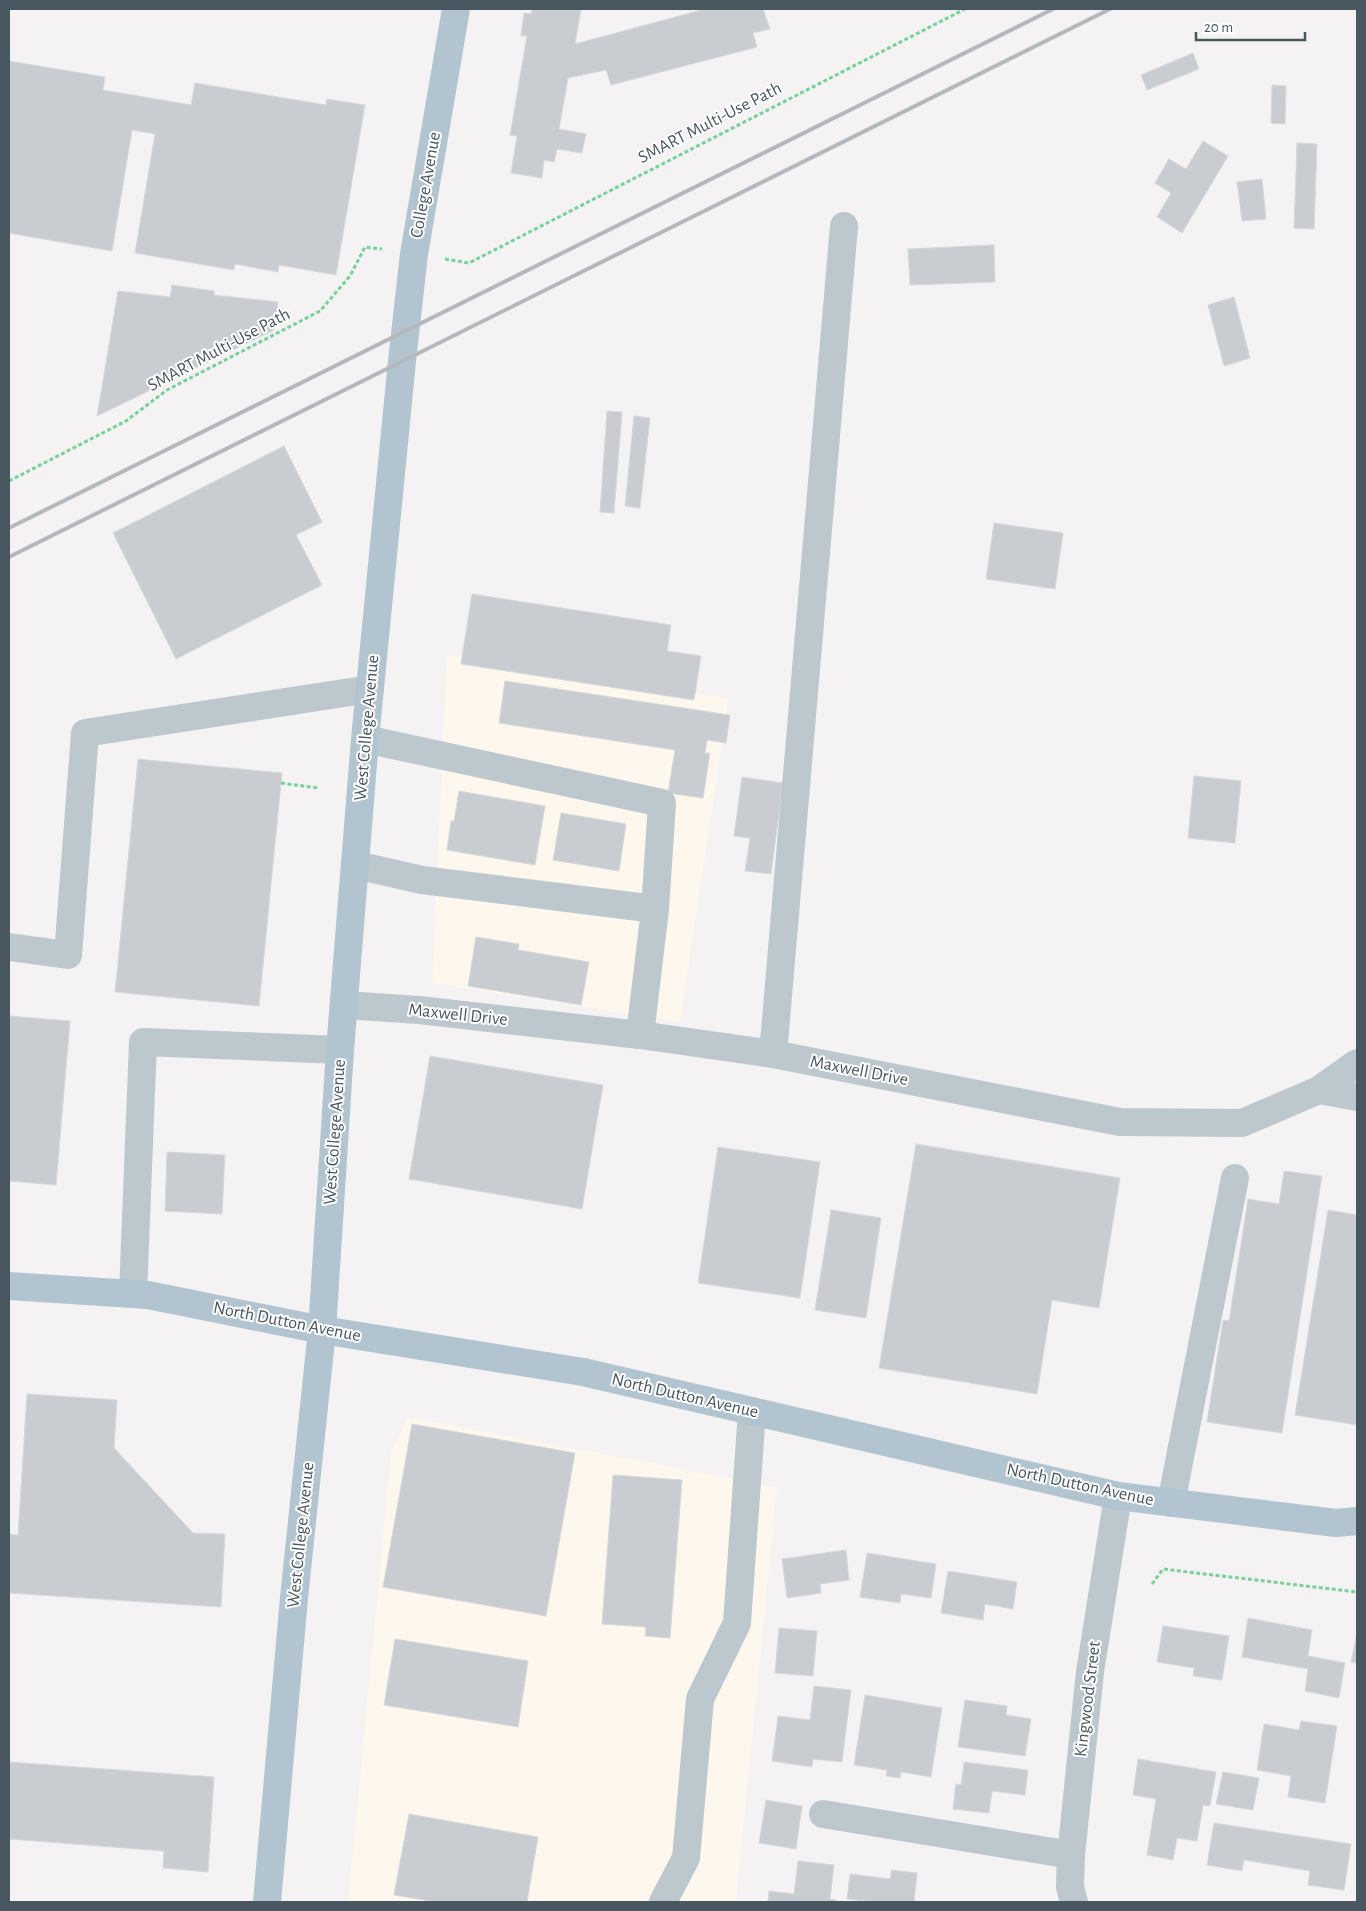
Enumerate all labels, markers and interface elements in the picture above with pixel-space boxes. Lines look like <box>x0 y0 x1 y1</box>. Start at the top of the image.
scale bar <box>1196 10 1305 42</box>
text: 20 m <box>1204 20 1233 35</box>
street label: SMART Multi-Use Path <box>635 79 785 167</box>
street label: College Avenue <box>408 131 444 239</box>
street label: SMART Multi-Use Path <box>145 305 293 395</box>
street label: West College Avenue <box>352 654 382 802</box>
street label: Maxwell Drive <box>408 1001 508 1029</box>
street label: Maxwell Drive <box>808 1053 910 1089</box>
street label: West College Avenue <box>321 1058 349 1206</box>
street label: North Dutton Avenue <box>212 1299 362 1345</box>
street label: North Dutton Avenue <box>610 1370 760 1422</box>
street label: West College Avenue <box>284 1461 318 1609</box>
street label: North Dutton Avenue <box>1005 1461 1155 1509</box>
street label: Kingwood Street <box>1072 1640 1104 1758</box>

